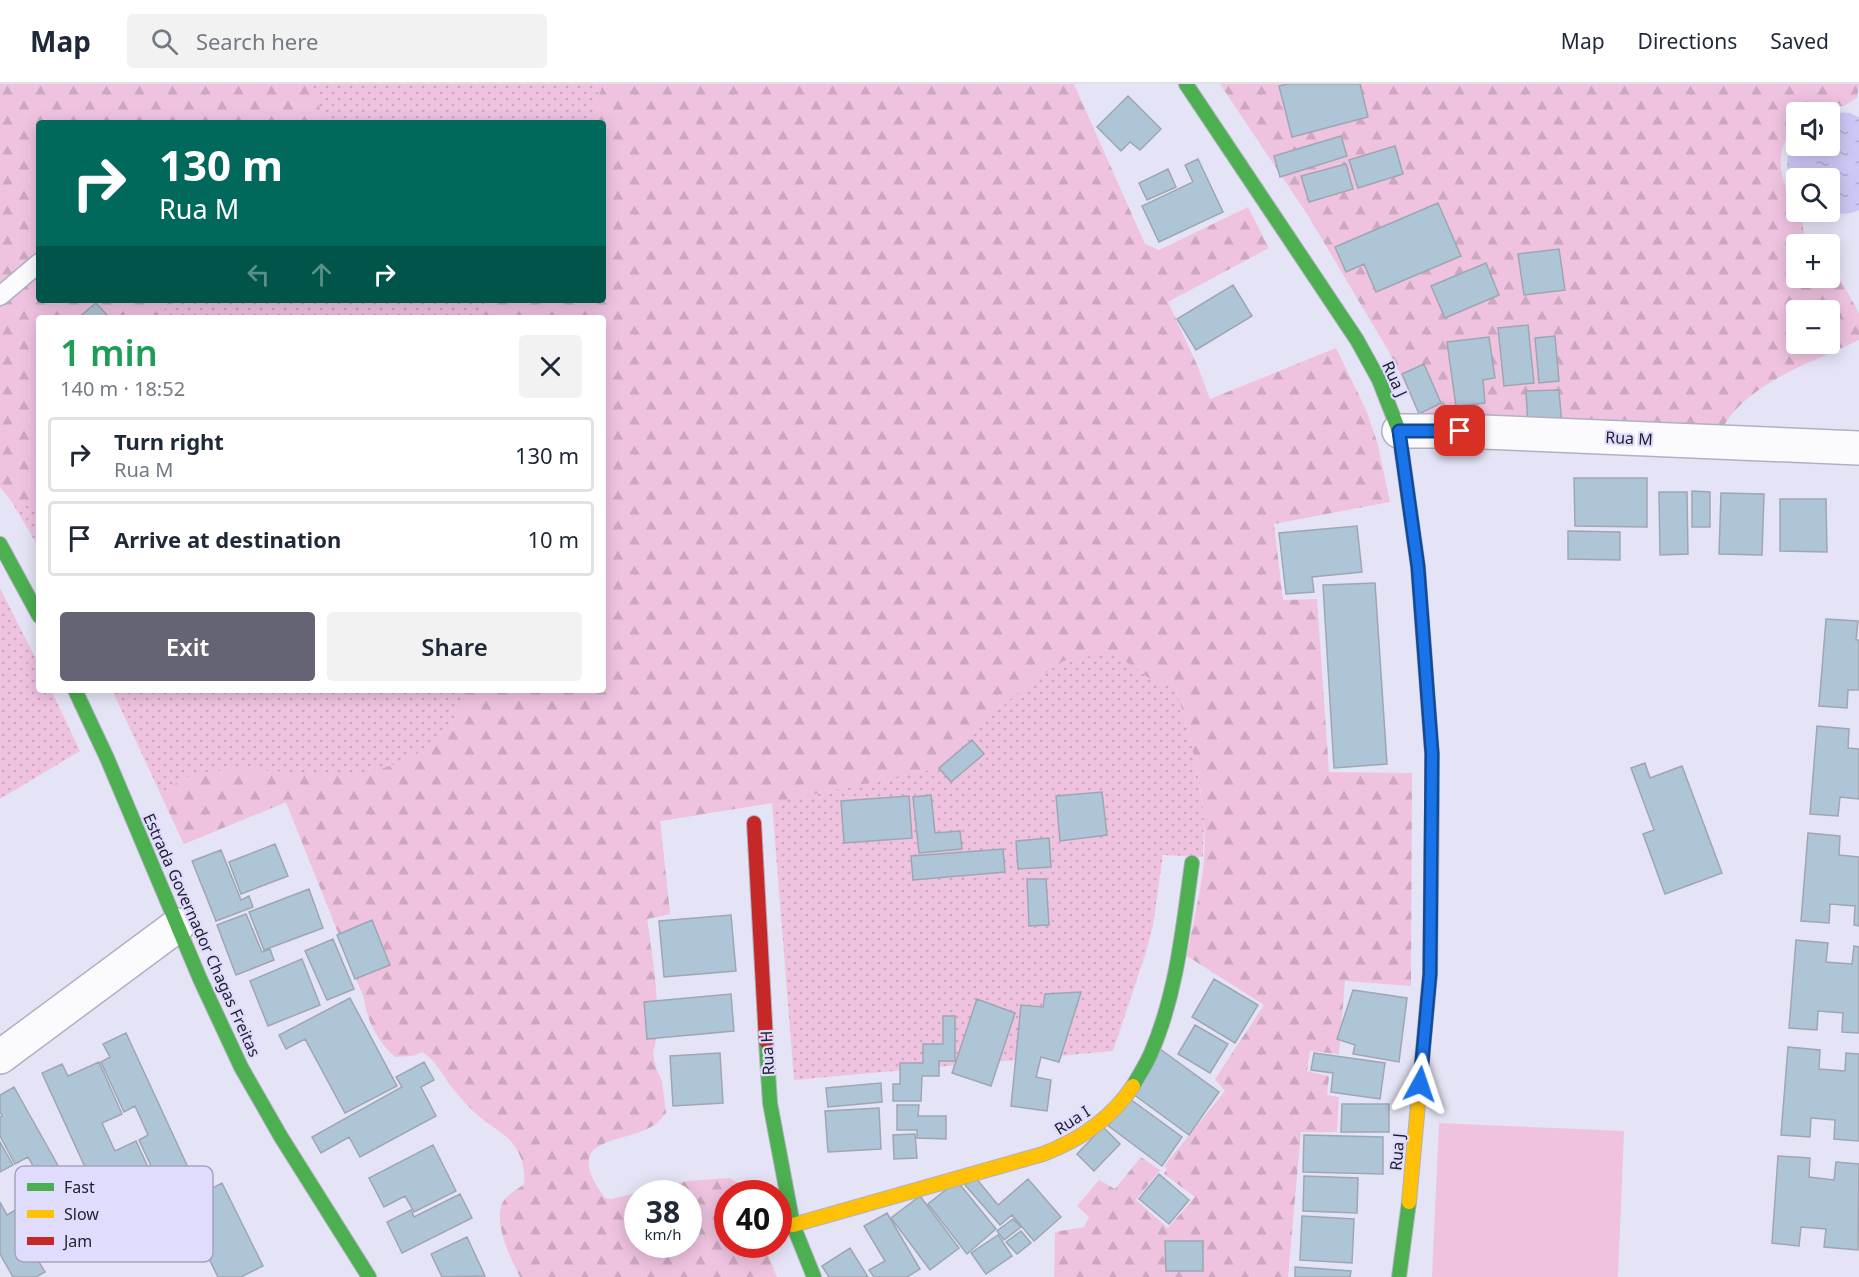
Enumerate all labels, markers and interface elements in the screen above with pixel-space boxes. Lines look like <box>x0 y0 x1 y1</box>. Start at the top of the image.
search box <box>127 14 547 68</box>
text: Map <box>30 22 91 60</box>
icon: search <box>148 25 181 58</box>
text: Search here <box>196 26 318 56</box>
text: Map <box>1561 27 1605 55</box>
text: Directions <box>1638 27 1737 55</box>
text: Saved <box>1770 27 1829 55</box>
map controls <box>1786 102 1840 354</box>
button: sound <box>1786 102 1840 156</box>
text: 130 m <box>159 136 283 193</box>
icon: right <box>60 144 138 222</box>
button: search <box>1786 168 1840 222</box>
text: Rua M <box>159 190 239 227</box>
button: + <box>1786 234 1840 288</box>
icon: left <box>242 258 275 291</box>
icon: ahead <box>305 258 338 291</box>
icon: right <box>368 258 401 291</box>
button: − <box>1786 300 1840 354</box>
text: 1 min <box>60 328 158 377</box>
button: close <box>519 335 582 398</box>
street label: Rua J <box>1377 357 1413 401</box>
text: 140 m · 18:52 <box>60 375 185 402</box>
pin <box>1434 405 1485 456</box>
icon: arrive <box>1443 414 1476 447</box>
text: Turn right <box>114 426 224 456</box>
street label: Rua M <box>1605 426 1653 450</box>
icon: right <box>63 438 96 471</box>
text: 130 m <box>515 440 579 470</box>
text: Rua M <box>114 456 173 483</box>
icon: arrive <box>63 522 96 555</box>
text: Arrive at destination <box>114 524 341 554</box>
text: 10 m <box>528 524 579 554</box>
button: Exit <box>60 612 315 681</box>
button: Share <box>327 612 582 681</box>
street label: Estrada Governador Chagas Freitas <box>138 810 266 1060</box>
street label: Rua H <box>755 1030 779 1076</box>
position arrow <box>1388 1052 1452 1116</box>
street label: Rua I <box>1050 1100 1094 1140</box>
street label: Rua J <box>1384 1132 1410 1172</box>
legend <box>15 1166 213 1262</box>
text: Fast <box>64 1176 95 1198</box>
speed limit sign: 40 <box>714 1180 792 1258</box>
text: 38 <box>646 1191 680 1232</box>
text: Slow <box>64 1203 99 1225</box>
text: km/h <box>645 1224 681 1244</box>
text: Jam <box>62 1230 92 1252</box>

